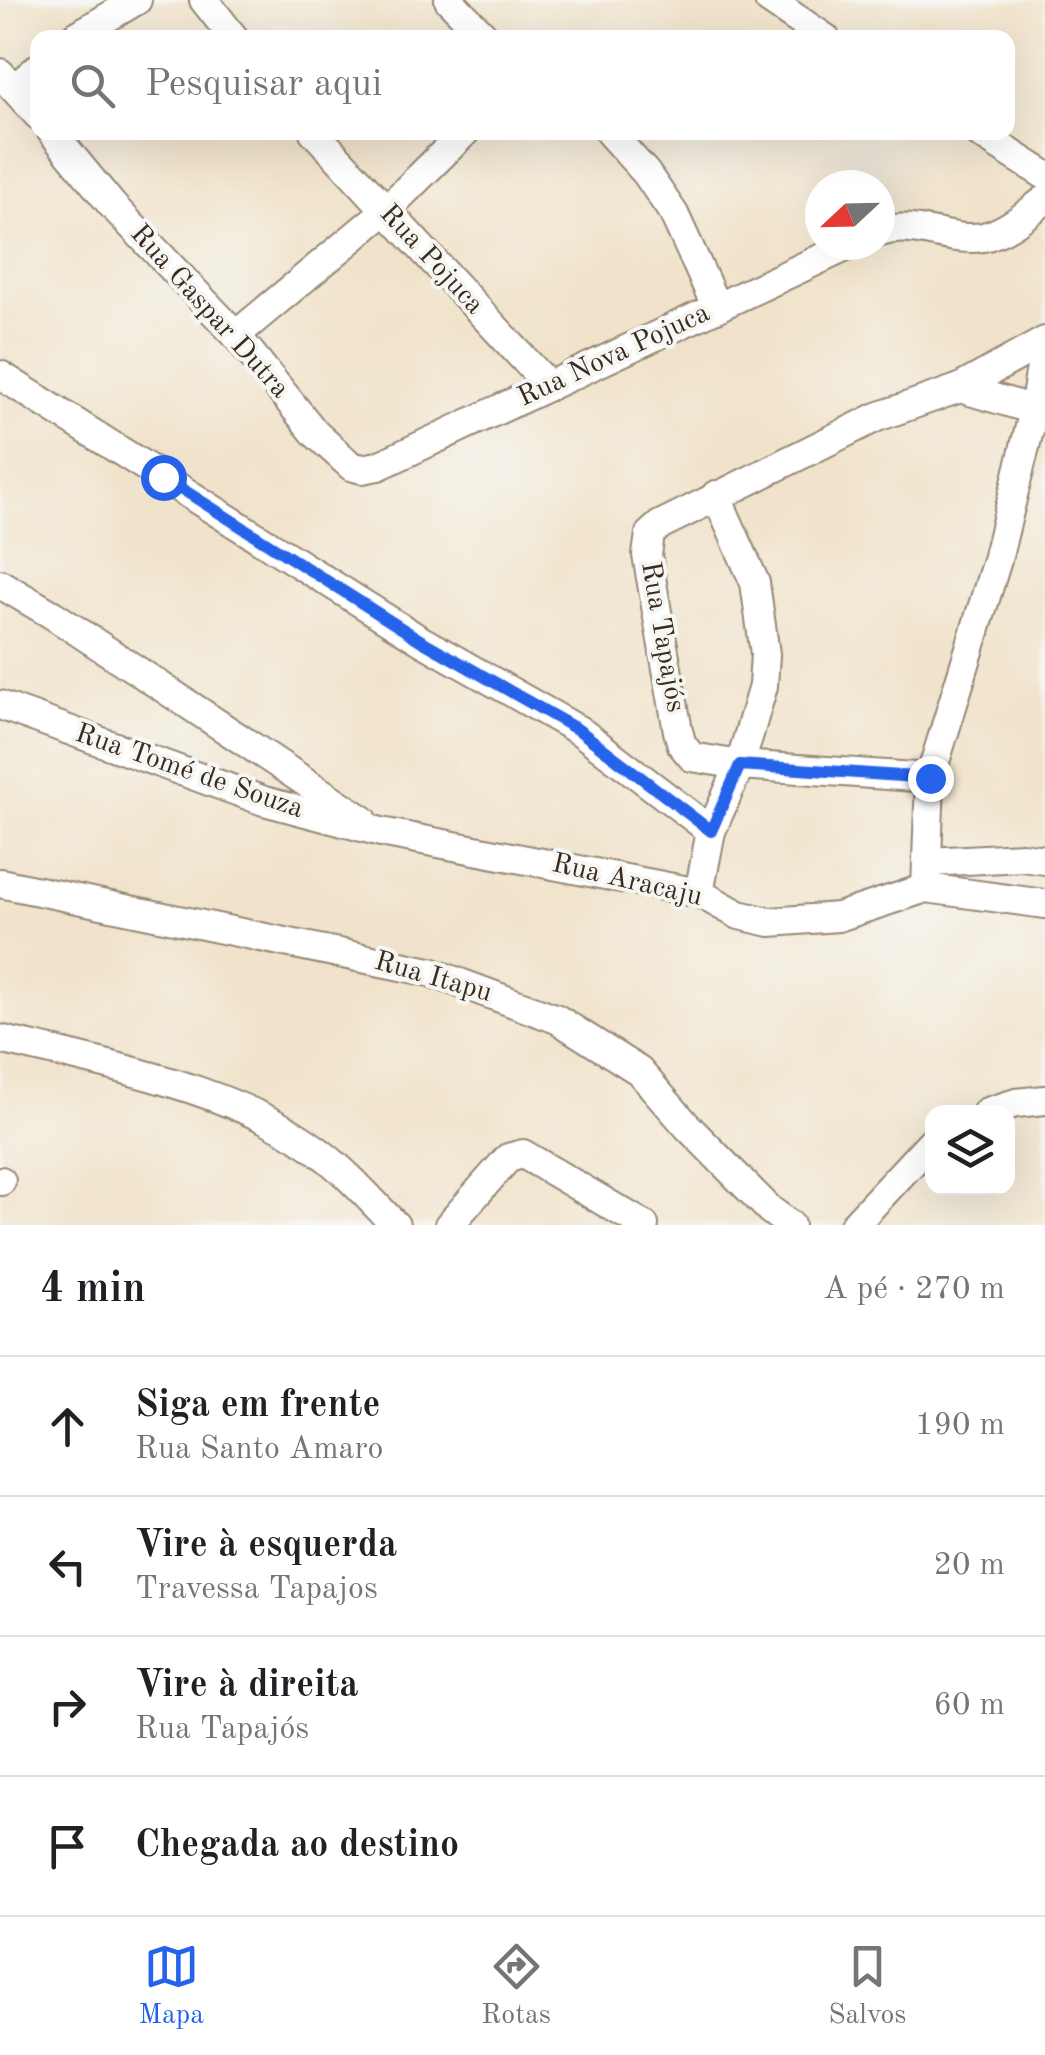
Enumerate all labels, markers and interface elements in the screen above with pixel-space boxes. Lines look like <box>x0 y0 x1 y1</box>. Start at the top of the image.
search box <box>30 30 1015 140</box>
icon: search <box>65 58 120 113</box>
text: Pesquisar aqui <box>145 66 382 104</box>
north arrow <box>805 170 895 260</box>
street label: Rua Pojuca <box>374 200 488 320</box>
street label: Rua Gaspar Dutra <box>124 220 294 404</box>
street label: Rua Nova Pojuca <box>514 299 714 413</box>
route start <box>141 455 187 501</box>
street label: Rua Tapajós <box>635 560 689 714</box>
street label: Rua Tomé de Souza <box>71 720 307 824</box>
route end <box>908 756 954 802</box>
street label: Rua Aracaju <box>549 850 705 912</box>
street label: Rua Itapu <box>371 948 495 1008</box>
map controls <box>925 1105 1015 1195</box>
button: layers <box>925 1105 1015 1195</box>
text: 4 min <box>40 1269 146 1311</box>
text: A pé · 270 m <box>823 1274 1005 1306</box>
text: Siga em frente <box>135 1387 380 1425</box>
icon: ahead <box>40 1399 95 1454</box>
text: 190 m <box>915 1410 1005 1442</box>
text: Rua Santo Amaro <box>135 1434 383 1466</box>
text: Vire à esquerda <box>135 1527 397 1565</box>
icon: left <box>40 1539 95 1594</box>
text: 20 m <box>934 1550 1005 1582</box>
text: Travessa Tapajos <box>135 1574 378 1606</box>
text: Vire à direita <box>135 1667 359 1705</box>
icon: right <box>40 1679 95 1734</box>
text: 60 m <box>934 1690 1005 1722</box>
text: Rua Tapajós <box>135 1714 309 1746</box>
icon: arrive <box>40 1819 95 1874</box>
text: Chegada ao destino <box>135 1827 459 1865</box>
tab: Mapa <box>139 1939 204 2034</box>
tab: Rotas <box>481 1939 551 2034</box>
tab: Salvos <box>828 1939 906 2034</box>

